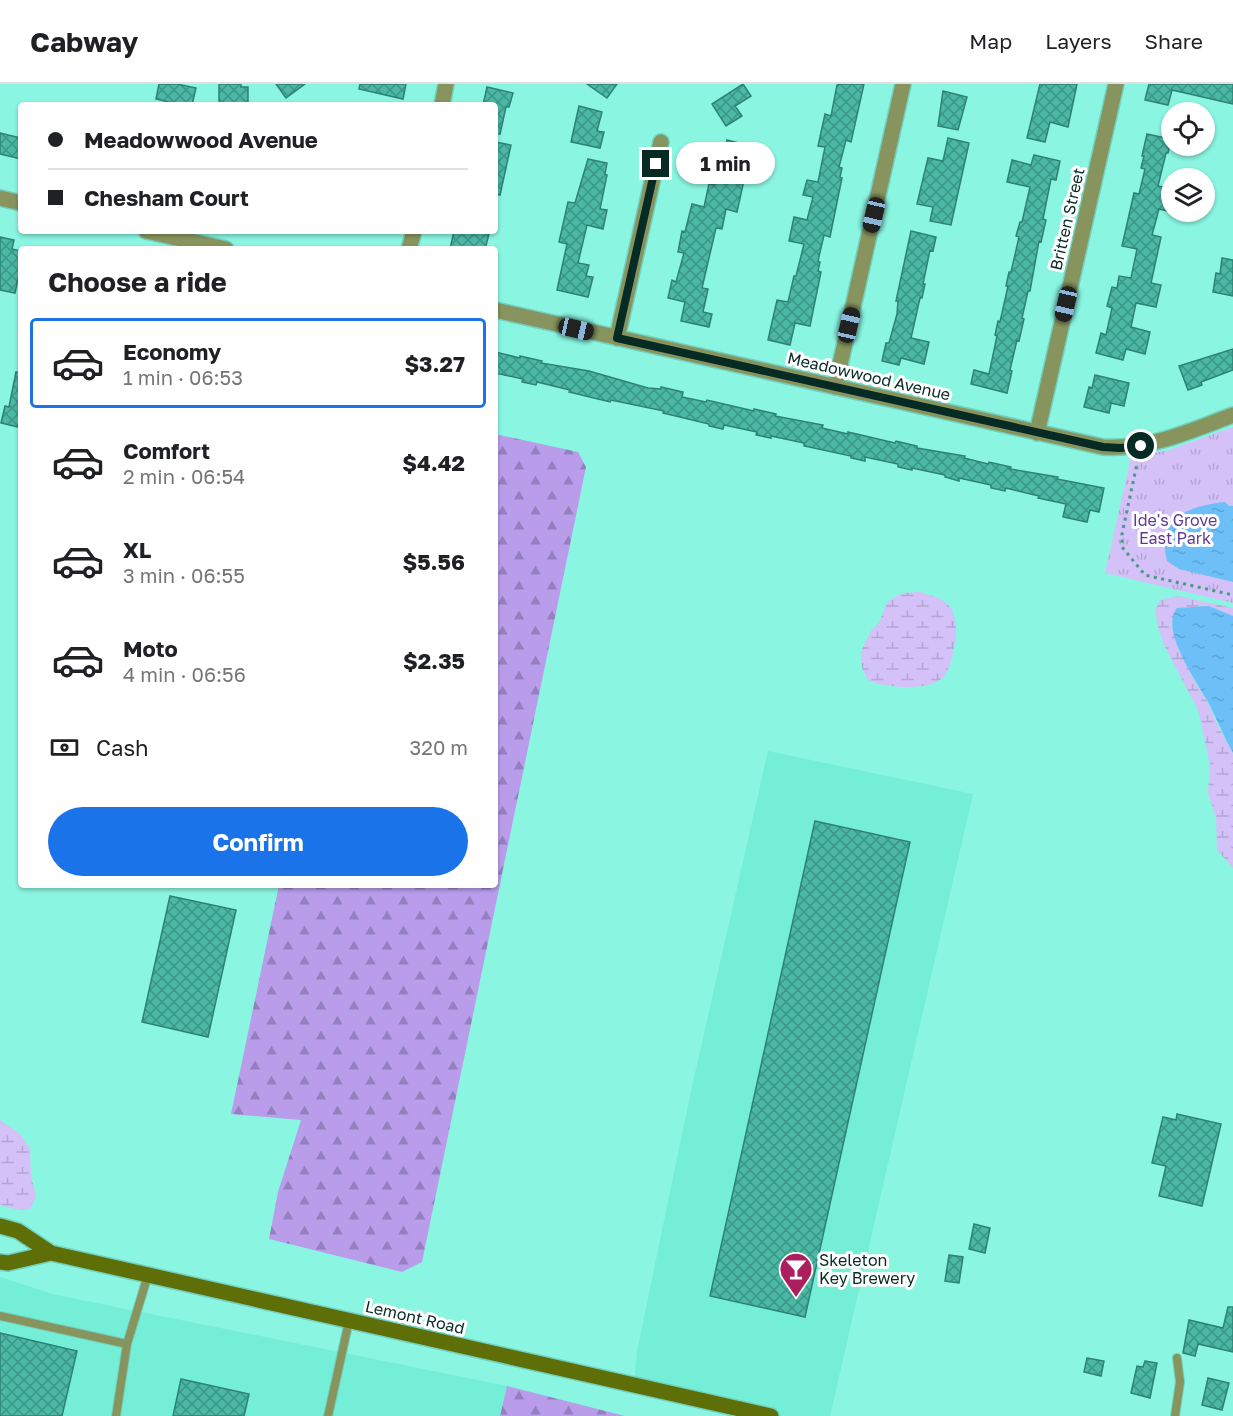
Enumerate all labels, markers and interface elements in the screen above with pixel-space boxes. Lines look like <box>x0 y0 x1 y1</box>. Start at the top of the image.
text: Cabway <box>30 25 138 58</box>
text: Map <box>969 28 1012 54</box>
text: Layers <box>1045 28 1112 54</box>
text: Share <box>1145 28 1203 54</box>
map controls <box>1161 102 1215 222</box>
button: locate <box>1161 102 1215 156</box>
text: Meadowwood Avenue <box>84 126 318 153</box>
callout: 1 min <box>677 143 776 185</box>
route end <box>642 150 669 177</box>
text: 1 min <box>700 151 751 175</box>
street label: Britten Street <box>1046 166 1088 272</box>
button: layers <box>1161 168 1215 222</box>
text: Chesham Court <box>84 184 249 211</box>
car <box>861 195 887 235</box>
text: Choose a ride <box>48 266 227 298</box>
car <box>1053 284 1079 324</box>
car <box>836 305 862 345</box>
car <box>556 316 596 342</box>
icon: car <box>51 336 105 390</box>
text: Economy <box>123 338 221 365</box>
street label: Meadowwood Avenue <box>785 347 953 405</box>
text: $3.27 <box>404 350 465 377</box>
text: 1 min · 06:53 <box>123 365 243 389</box>
route start <box>1127 432 1154 459</box>
icon: car <box>51 435 105 489</box>
text: Comfort <box>123 437 210 464</box>
text: $4.42 <box>402 449 465 476</box>
text: 2 min · 06:54 <box>123 464 245 488</box>
park label: Ide's Grove East Park <box>1133 510 1217 548</box>
icon: car <box>51 534 105 588</box>
text: XL <box>123 536 151 563</box>
text: $5.56 <box>402 548 465 575</box>
text: 3 min · 06:55 <box>123 563 245 587</box>
icon: car <box>51 633 105 687</box>
text: Moto <box>123 635 178 662</box>
text: $2.35 <box>403 647 465 674</box>
text: 4 min · 06:56 <box>123 662 246 686</box>
icon: cash <box>48 731 81 764</box>
text: Cash <box>96 734 149 761</box>
text: 320 m <box>410 735 468 759</box>
button: Confirm <box>48 807 468 876</box>
place label: Skeleton Key Brewery <box>819 1250 915 1288</box>
bar icon: Skeleton Key Brewery <box>778 1251 814 1298</box>
street label: Lemont Road <box>363 1296 467 1338</box>

